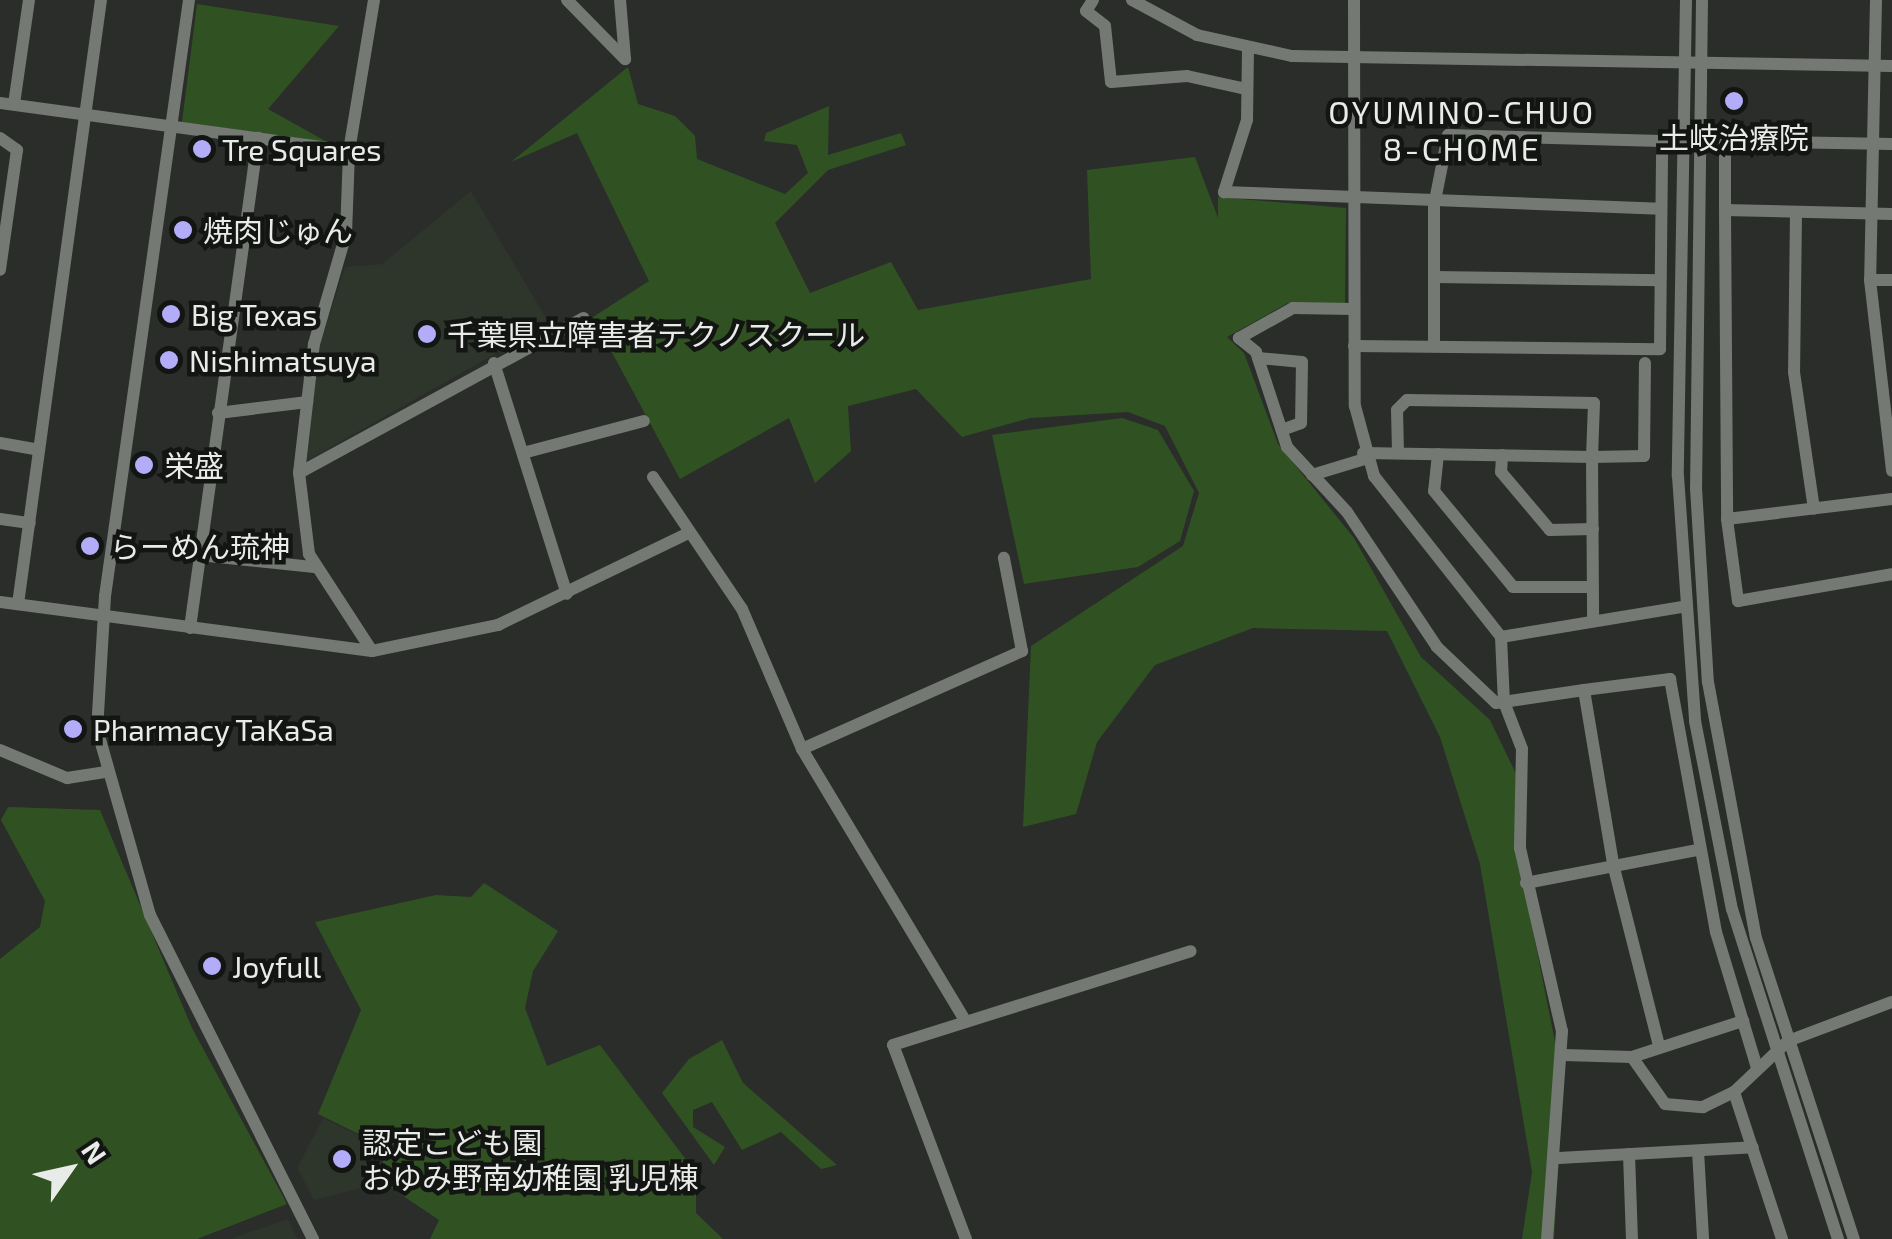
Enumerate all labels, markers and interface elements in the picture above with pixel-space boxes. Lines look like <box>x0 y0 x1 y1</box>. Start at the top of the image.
marker: 土岐治療院 <box>1721 88 1747 114</box>
district label: OYUMINO-CHUO 8-CHOME <box>1328 93 1596 168</box>
place label: 土岐治療院 <box>1659 119 1809 155</box>
place label: Tre Squares <box>222 131 382 167</box>
marker: Tre Squares <box>191 138 213 160</box>
place label: 焼肉じゅん <box>203 212 353 248</box>
marker: 焼肉じゅん <box>172 219 194 241</box>
place label: Big Texas <box>191 296 318 332</box>
marker: Big Texas <box>160 303 182 325</box>
place label: 千葉県立障害者テクノスクール <box>447 316 867 352</box>
marker: 千葉県立障害者テクノスクール <box>416 323 438 345</box>
place label: Nishimatsuya <box>189 342 376 378</box>
marker: Nishimatsuya <box>158 349 180 371</box>
place label: 栄盛 <box>164 447 224 483</box>
marker: 栄盛 <box>133 454 155 476</box>
place label: らーめん琉神 <box>110 528 290 564</box>
marker: らーめん琉神 <box>79 535 101 557</box>
place label: Pharmacy TaKaSa <box>93 711 335 747</box>
marker: Pharmacy TaKaSa <box>62 718 84 740</box>
place label: Joyfull <box>232 948 321 984</box>
marker: Joyfull <box>201 955 223 977</box>
north arrow <box>20 1119 120 1219</box>
place label: 認定こども園 おゆみ野南幼稚園 乳児棟 <box>362 1124 699 1194</box>
text: N <box>75 1134 115 1170</box>
marker: 認定こども園 おゆみ野南幼稚園 乳児棟 <box>331 1148 353 1170</box>

